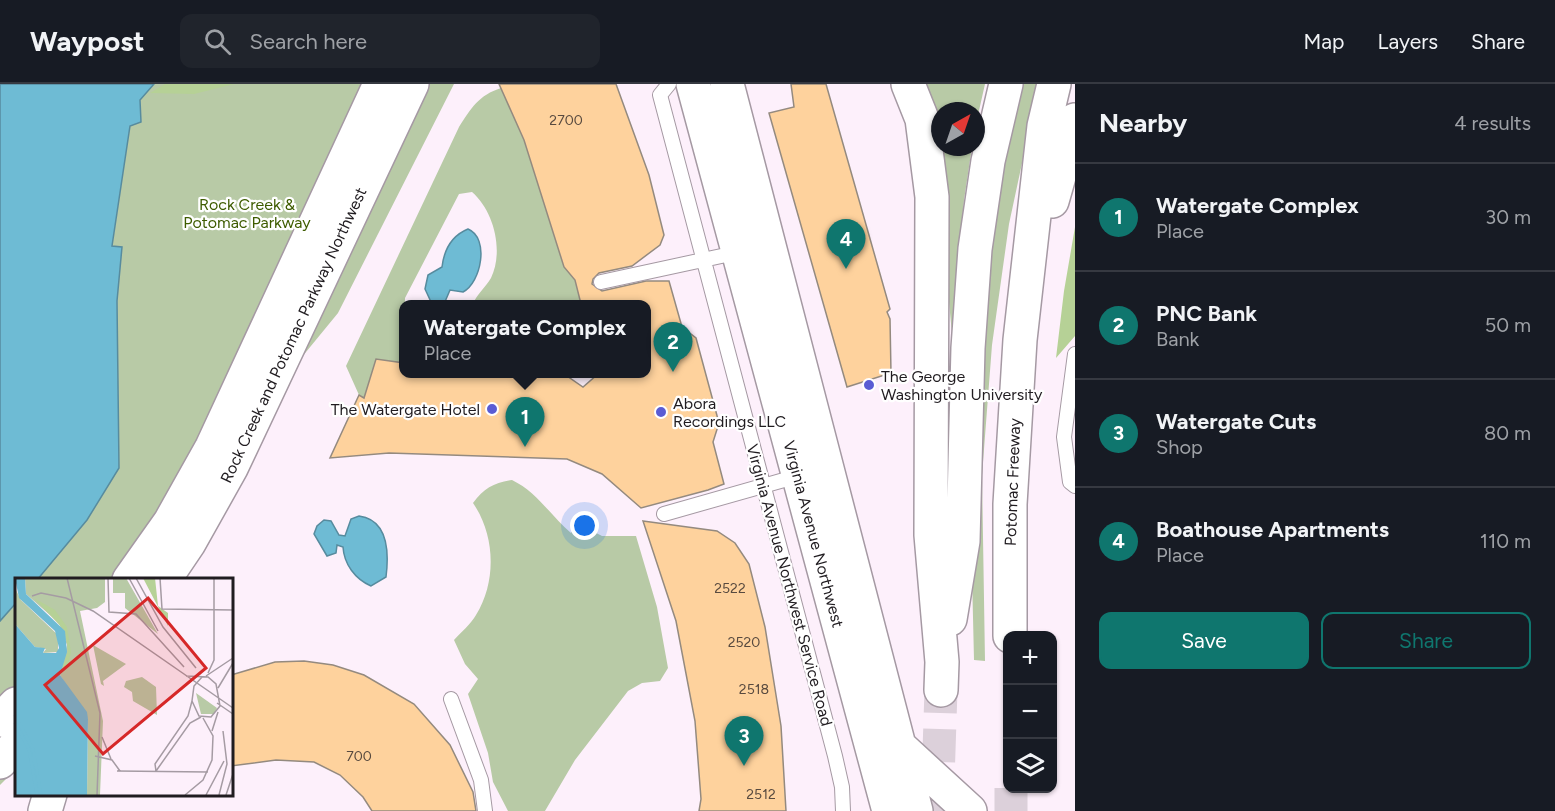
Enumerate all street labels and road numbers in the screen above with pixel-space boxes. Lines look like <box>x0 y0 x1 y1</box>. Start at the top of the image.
street label: Rock Creek and Potomac Parkway Northwest <box>216 184 371 486</box>
street label: Potomac Freeway <box>1001 417 1024 546</box>
street label: Virginia Avenue Northwest <box>779 439 848 630</box>
street label: Virginia Avenue Northwest Service Road <box>743 442 836 728</box>

